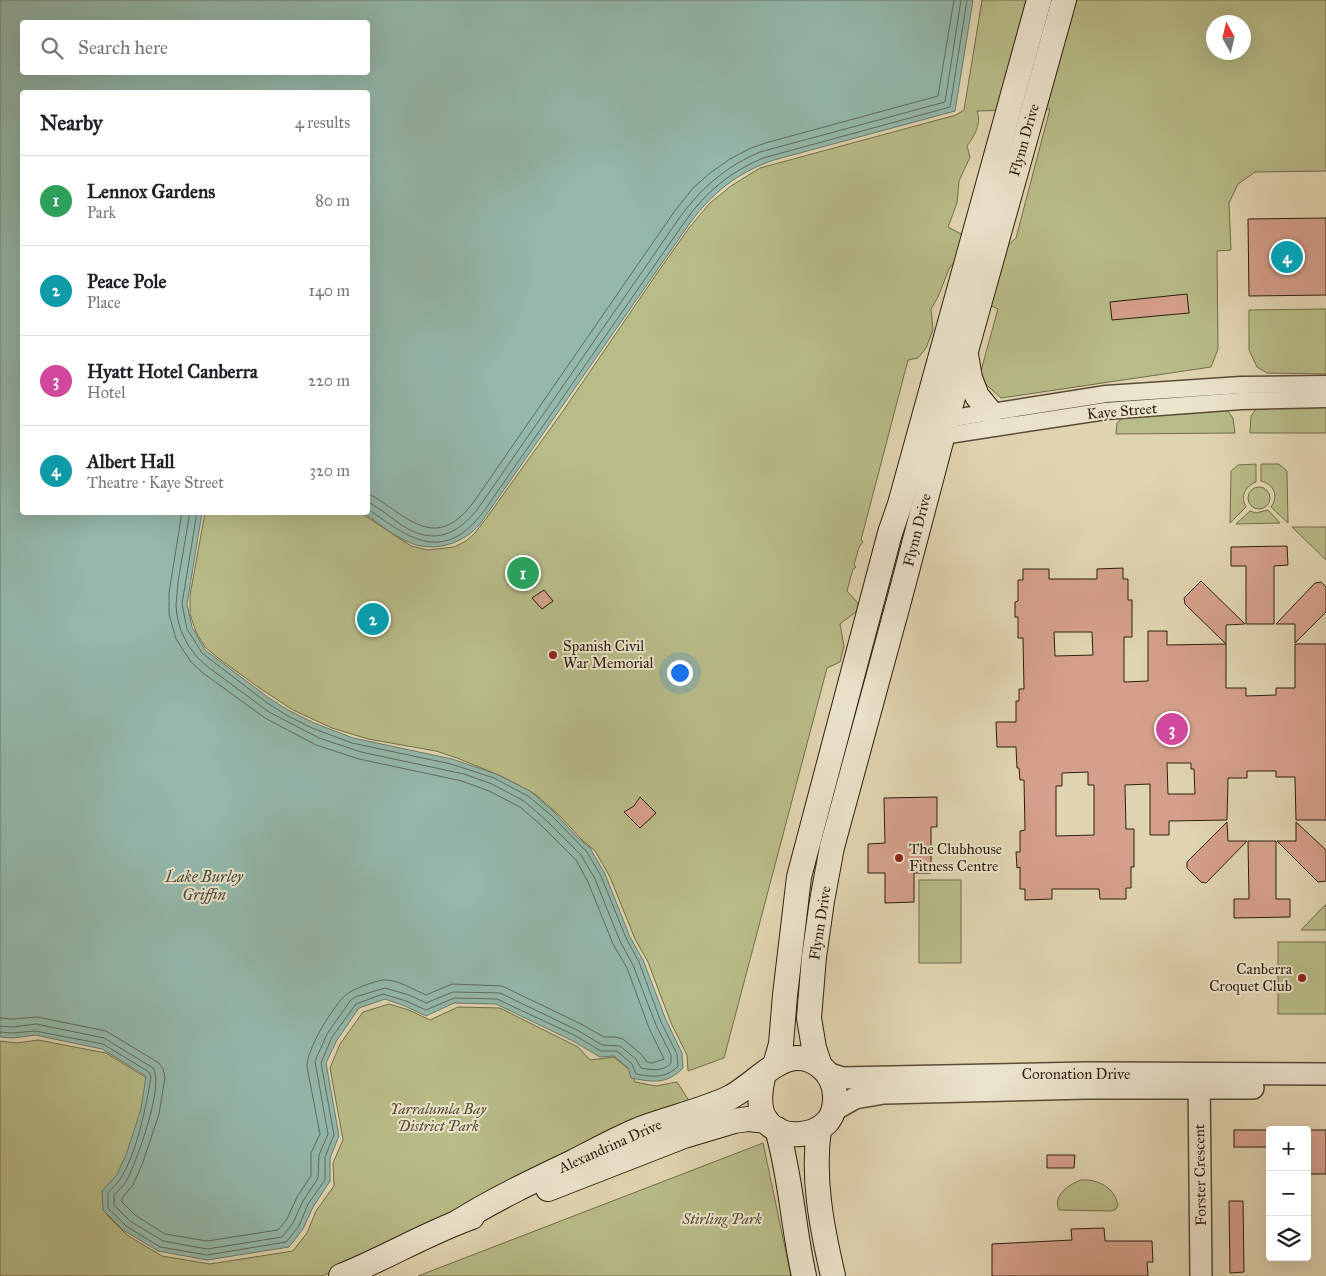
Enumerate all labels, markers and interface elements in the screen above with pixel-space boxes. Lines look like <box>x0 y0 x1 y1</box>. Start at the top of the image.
north arrow <box>1206 15 1251 60</box>
search box <box>20 20 370 75</box>
icon: search <box>38 34 66 62</box>
text: Search here <box>78 36 168 59</box>
street label: Flynn Drive <box>1005 102 1043 178</box>
text: Nearby <box>40 110 103 136</box>
text: 4 results <box>295 113 350 132</box>
text: Lennox Gardens <box>87 180 215 203</box>
text: 1 <box>53 191 59 210</box>
text: 80 m <box>315 191 350 210</box>
text: Park <box>87 203 116 222</box>
pin: 4 <box>1271 238 1303 276</box>
text: Peace Pole <box>87 270 166 293</box>
text: 2 <box>52 281 60 300</box>
text: 140 m <box>309 281 350 300</box>
text: Place <box>87 293 121 312</box>
text: Hyatt Hotel Canberra <box>87 360 258 383</box>
text: 3 <box>53 371 59 390</box>
text: 220 m <box>308 371 350 390</box>
text: Hotel <box>87 383 125 402</box>
street label: Kaye Street <box>1086 399 1159 423</box>
text: Albert Hall <box>87 450 175 473</box>
text: 4 <box>52 461 60 480</box>
text: 320 m <box>310 461 350 480</box>
text: Theatre · Kaye Street <box>87 473 224 492</box>
street label: Flynn Drive <box>899 492 935 568</box>
pin: 1 <box>507 554 539 592</box>
pin: 2 <box>357 600 389 638</box>
place label: Spanish Civil War Memorial <box>563 637 655 672</box>
marker: Spanish Civil War Memorial <box>547 649 559 661</box>
your location <box>667 660 693 686</box>
pin: 3 <box>1156 710 1188 748</box>
place label: The Clubhouse Fitness Centre <box>909 840 1002 875</box>
marker: The Clubhouse Fitness Centre <box>893 852 905 864</box>
water label: Lake Burley Griffin <box>164 867 244 904</box>
street label: Flynn Drive <box>805 885 835 961</box>
place label: Canberra Croquet Club <box>1209 960 1293 996</box>
marker: Canberra Croquet Club <box>1296 972 1308 984</box>
street label: Coronation Drive <box>1022 1065 1130 1083</box>
park label: Yarralumla Bay District Park <box>390 1100 487 1135</box>
street label: Alexandrina Drive <box>555 1115 664 1177</box>
street label: Forster Crescent <box>1190 1123 1210 1226</box>
map controls <box>1266 1126 1311 1261</box>
button: + <box>1266 1126 1311 1171</box>
button: − <box>1266 1171 1311 1216</box>
park label: Stirling Park <box>681 1210 762 1228</box>
button: layers <box>1266 1216 1311 1261</box>

